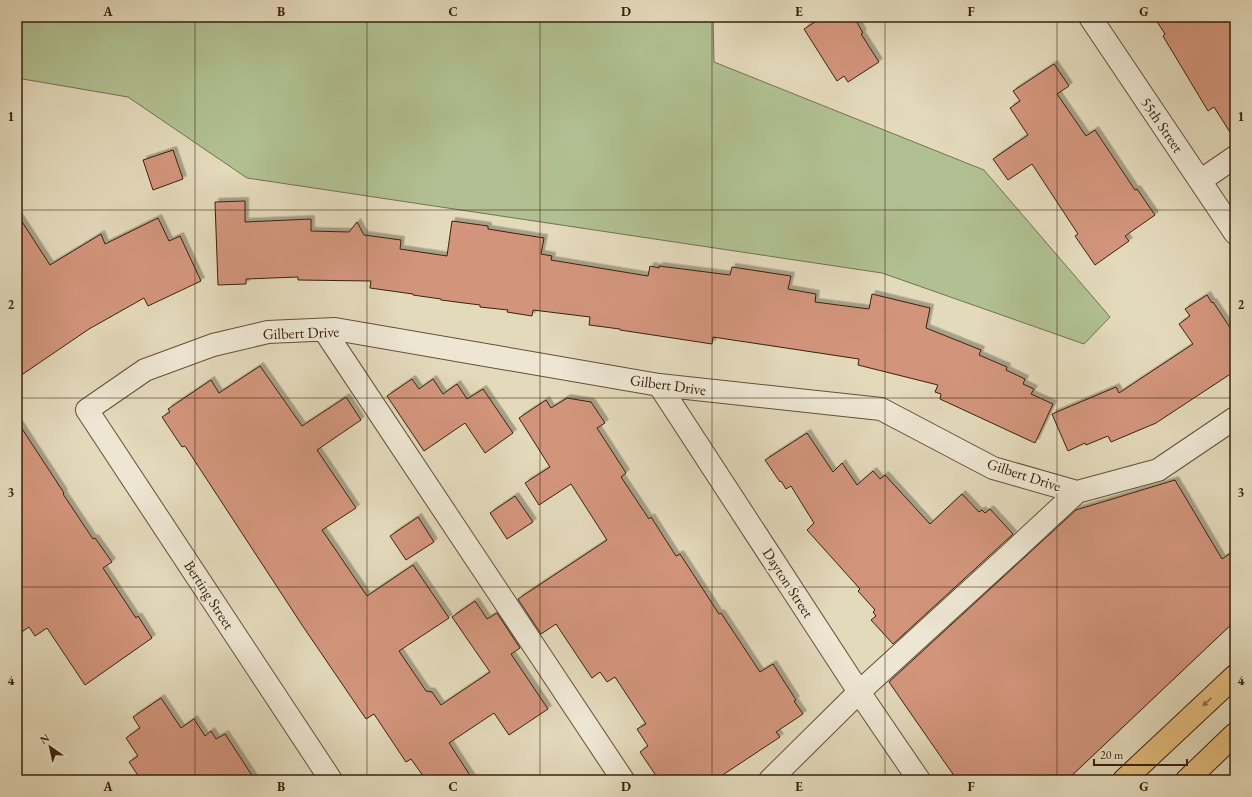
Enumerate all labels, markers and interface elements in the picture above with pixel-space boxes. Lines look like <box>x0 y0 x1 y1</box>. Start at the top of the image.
text: A <box>102 3 113 20</box>
text: B <box>277 3 285 20</box>
text: C <box>448 3 458 20</box>
text: D <box>621 3 631 20</box>
text: E <box>795 3 803 20</box>
text: F <box>967 3 975 20</box>
text: G <box>1139 3 1149 20</box>
street label: 55th Street <box>1137 93 1188 156</box>
text: 1 <box>8 108 15 125</box>
text: 1 <box>1238 108 1245 125</box>
text: 2 <box>8 296 15 313</box>
text: 2 <box>1238 296 1245 313</box>
street label: Gilbert Drive <box>262 322 340 343</box>
street label: Gilbert Drive <box>629 370 707 399</box>
street label: Gilbert Drive <box>985 454 1064 495</box>
text: 3 <box>8 484 15 501</box>
text: 3 <box>1238 484 1245 501</box>
street label: Dayton Street <box>759 544 818 622</box>
street label: Berting Street <box>180 557 239 633</box>
text: 4 <box>8 672 15 689</box>
text: 4 <box>1238 672 1245 689</box>
one-way arrow <box>1201 698 1212 707</box>
north arrow <box>30 727 70 767</box>
text: N <box>37 730 52 747</box>
scale bar <box>1094 741 1187 767</box>
text: 20 m <box>1100 747 1124 763</box>
text: A <box>102 778 113 795</box>
text: B <box>277 778 285 795</box>
text: C <box>448 778 458 795</box>
text: D <box>621 778 631 795</box>
text: E <box>795 778 803 795</box>
text: F <box>967 778 975 795</box>
text: G <box>1139 778 1149 795</box>

